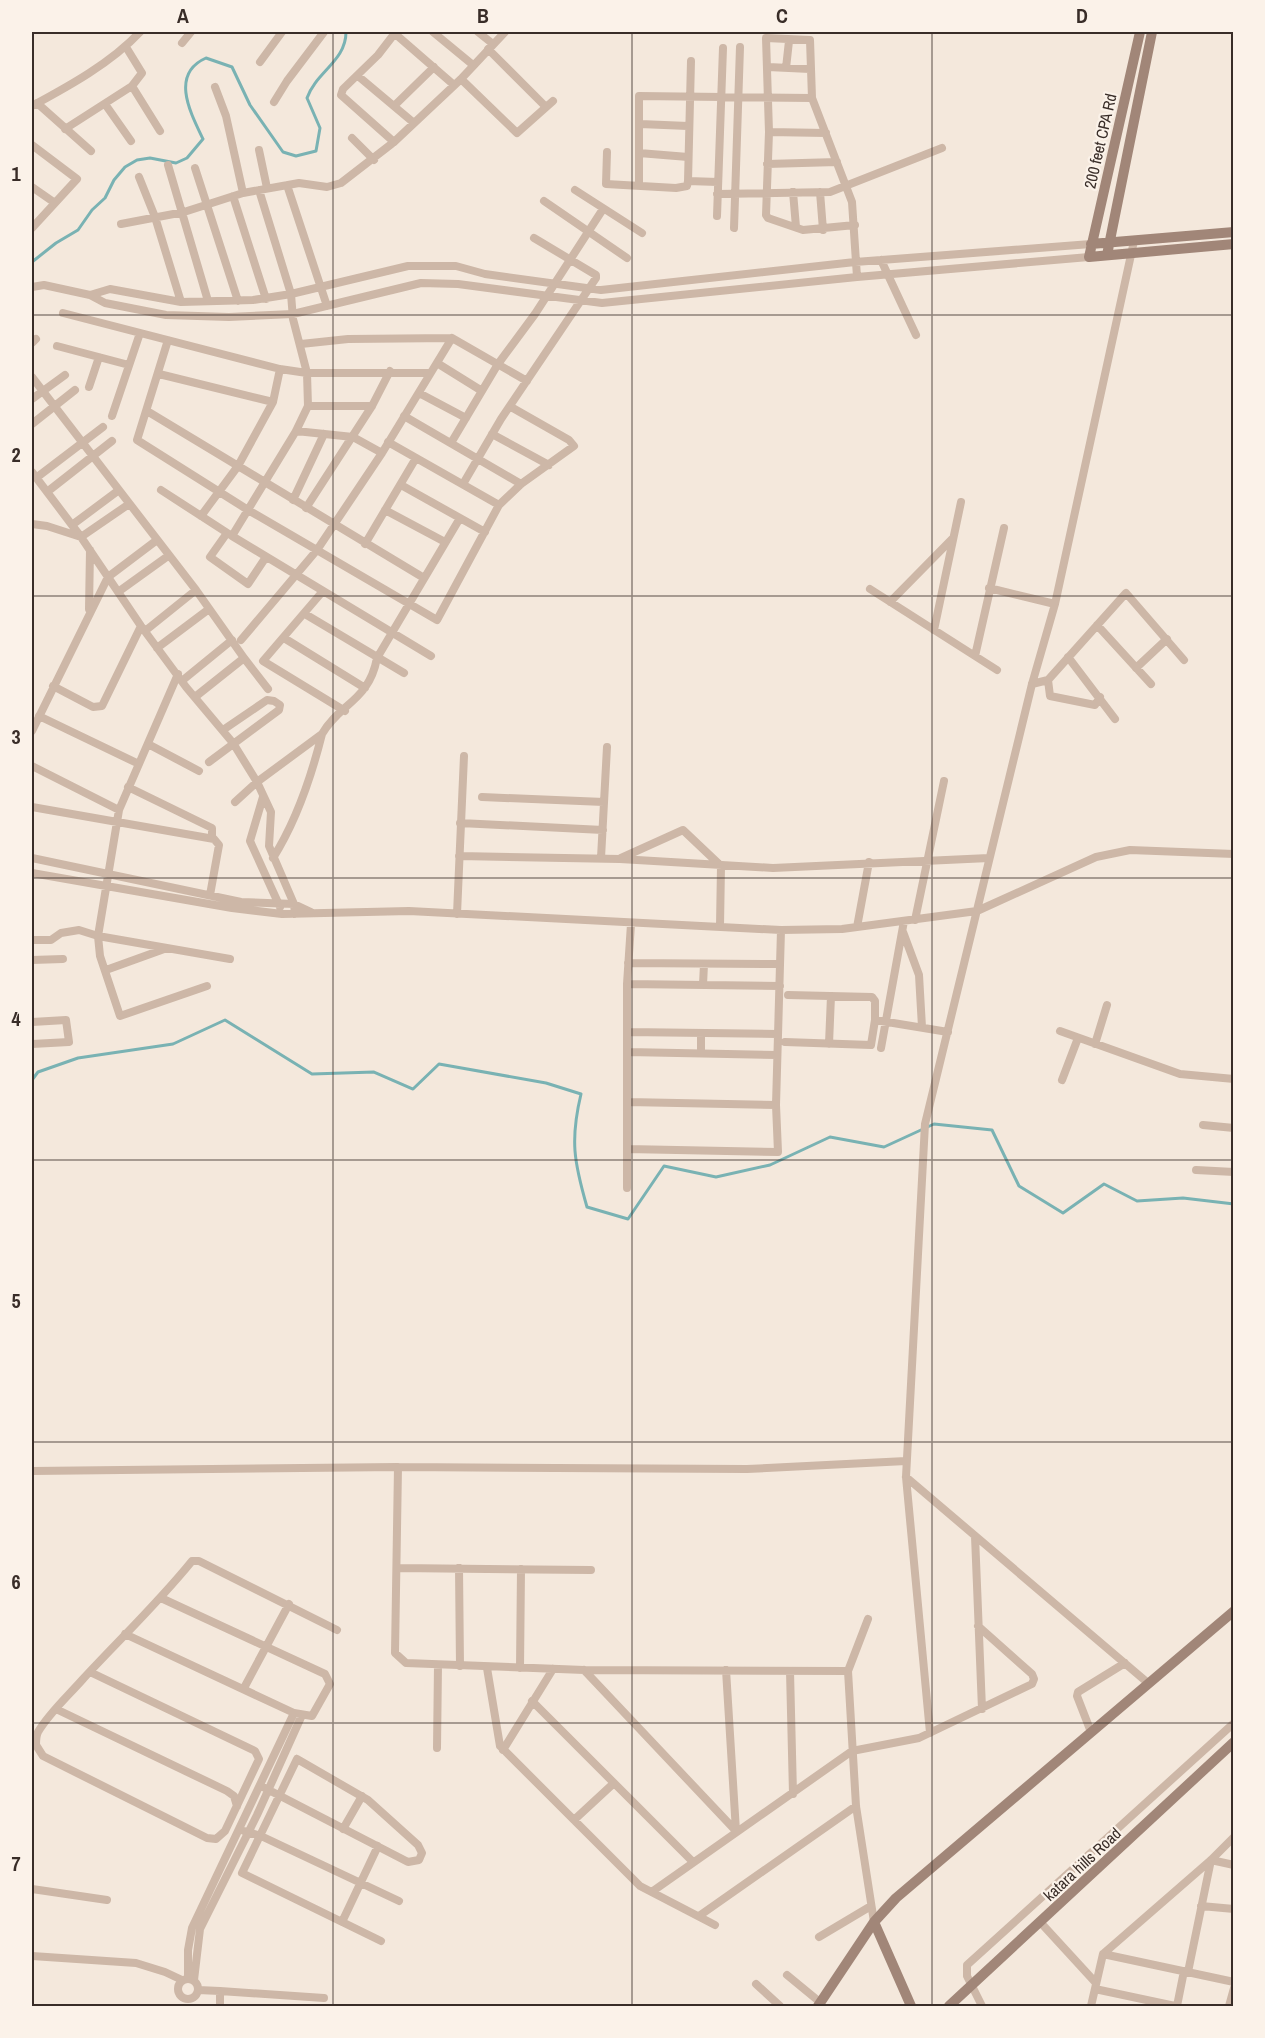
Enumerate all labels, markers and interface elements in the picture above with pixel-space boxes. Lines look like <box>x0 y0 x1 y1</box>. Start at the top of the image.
text: A <box>177 2 189 29</box>
text: B <box>477 2 489 29</box>
text: C <box>776 2 788 29</box>
text: D <box>1076 2 1088 29</box>
street label: 200 feet CPA Rd <box>1078 91 1122 191</box>
text: 1 <box>11 160 21 187</box>
text: 2 <box>11 441 21 468</box>
text: 3 <box>11 723 21 750</box>
text: 4 <box>11 1005 21 1032</box>
text: 5 <box>11 1287 21 1314</box>
text: 6 <box>11 1568 21 1595</box>
street label: katara hills Road <box>1038 1822 1126 1906</box>
text: 7 <box>11 1850 21 1877</box>

